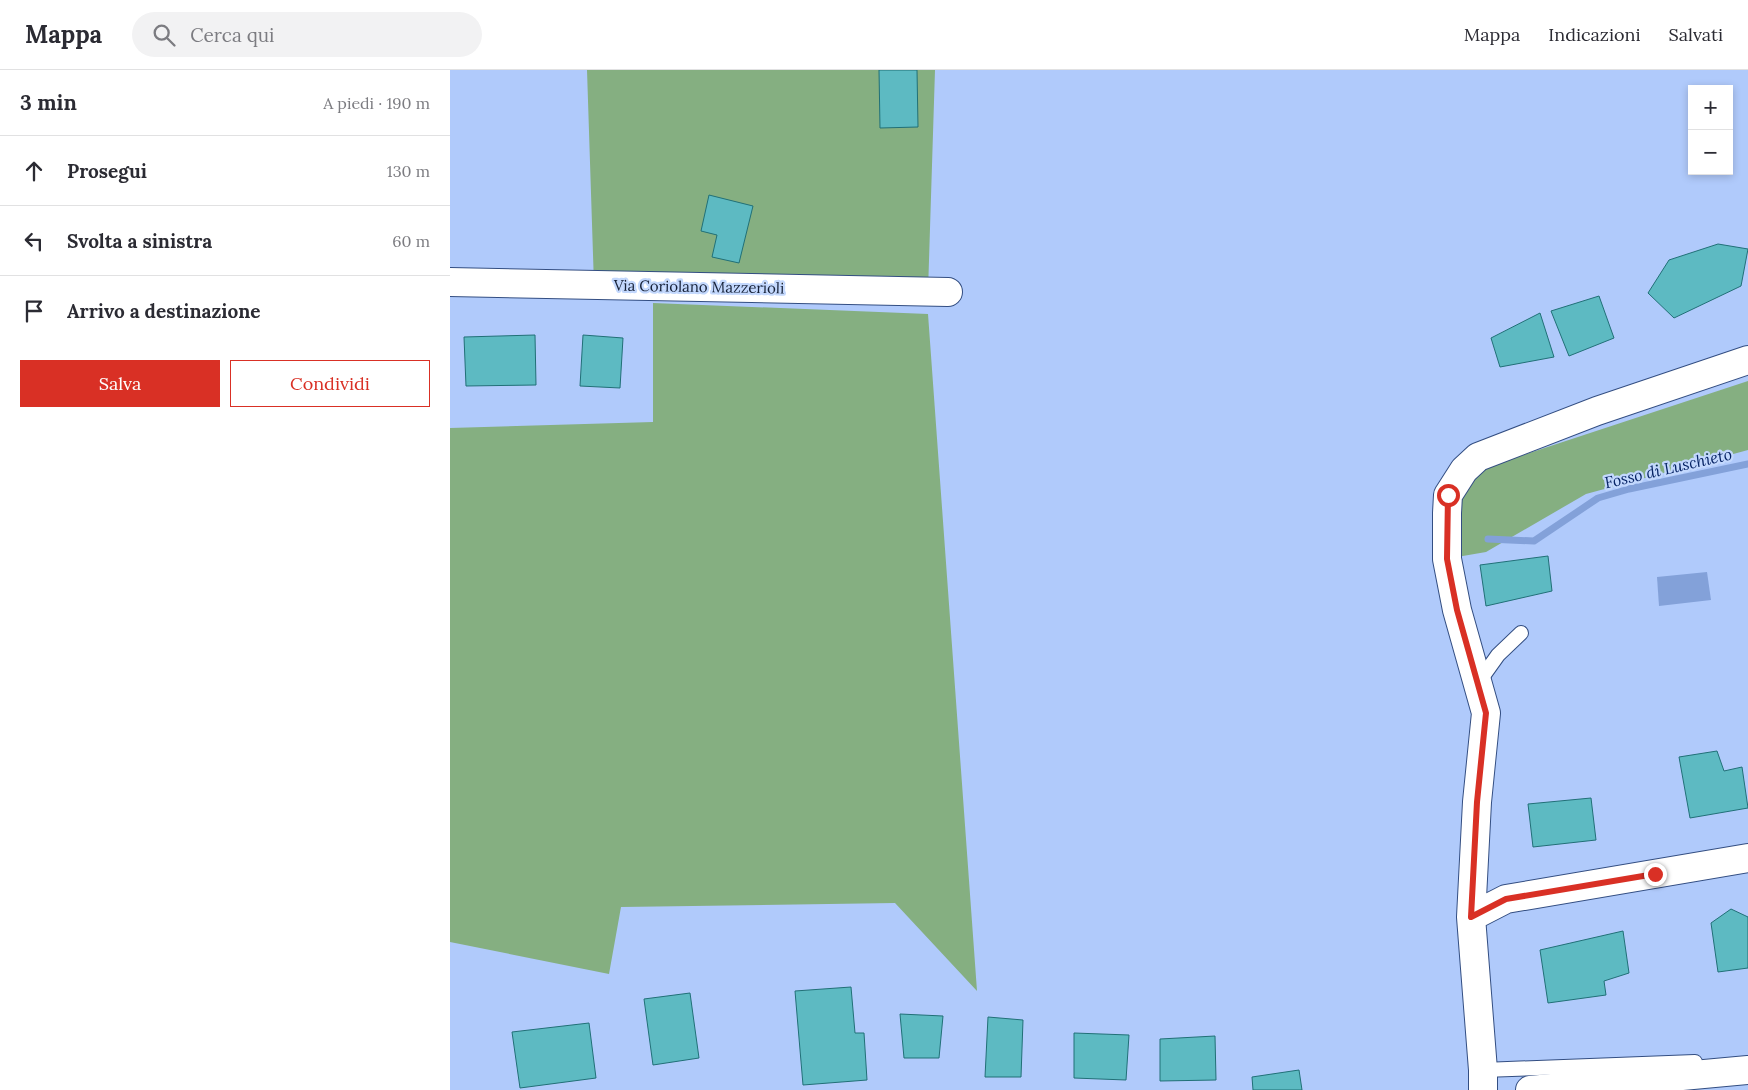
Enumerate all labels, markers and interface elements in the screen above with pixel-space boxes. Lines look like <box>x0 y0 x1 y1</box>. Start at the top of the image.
search box <box>132 12 482 57</box>
text: Mappa <box>25 19 102 50</box>
icon: search <box>150 21 178 49</box>
text: Cerca qui <box>190 23 274 47</box>
text: Mappa <box>1464 23 1520 46</box>
text: Indicazioni <box>1548 23 1641 46</box>
text: Salvati <box>1669 23 1723 46</box>
map controls <box>1688 85 1733 175</box>
button: + <box>1688 85 1733 130</box>
text: 3 min <box>20 89 77 116</box>
text: A piedi · 190 m <box>323 93 430 113</box>
button: − <box>1688 130 1733 175</box>
icon: ahead <box>20 157 48 185</box>
text: Prosegui <box>67 159 147 183</box>
text: 130 m <box>387 161 430 181</box>
icon: left <box>20 227 48 255</box>
text: Svolta a sinistra <box>67 229 212 253</box>
text: 60 m <box>392 231 430 251</box>
street label: Via Coriolano Mazzerioli <box>613 275 784 297</box>
icon: arrive <box>20 297 48 325</box>
text: Arrivo a destinazione <box>67 299 261 323</box>
button: Salva <box>20 360 220 407</box>
button: Condividi <box>230 360 430 407</box>
water label: Fosso di Luschieto <box>1602 444 1734 492</box>
route start <box>1437 484 1460 507</box>
route end <box>1644 863 1667 886</box>

